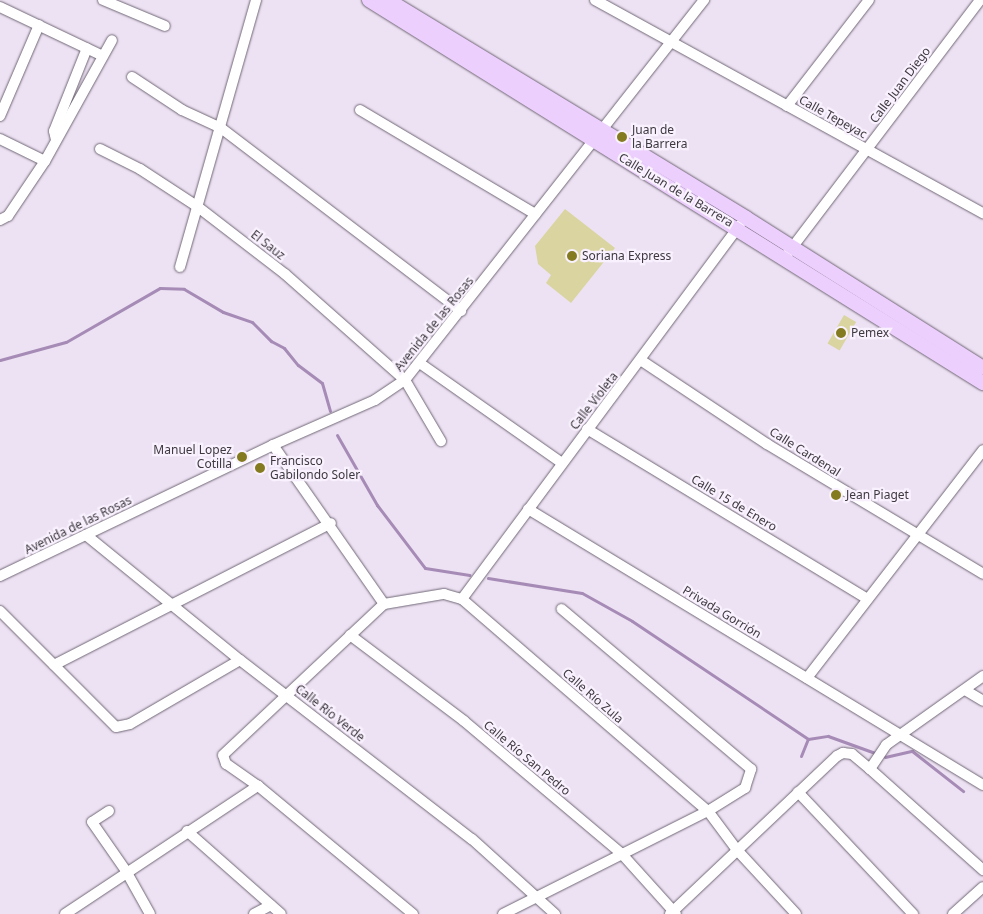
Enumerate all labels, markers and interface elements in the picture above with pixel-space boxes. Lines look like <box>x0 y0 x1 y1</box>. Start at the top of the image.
street label: Calle Juan Diego <box>867 44 933 126</box>
street label: Calle Tepeyac <box>796 92 870 142</box>
place label: Juan de la Barrera <box>632 123 687 151</box>
marker: Juan de la Barrera <box>616 131 628 143</box>
street label: Calle Juan de la Barrera <box>616 150 736 230</box>
street label: El Sauz <box>248 227 288 263</box>
place label: Soriana Express <box>582 249 671 263</box>
marker: Soriana Express <box>566 250 578 262</box>
street label: Avenida de las Rosas <box>392 274 476 374</box>
place label: Pemex <box>851 326 889 340</box>
marker: Pemex <box>835 327 847 339</box>
street label: Calle Violeta <box>567 369 621 433</box>
street label: Calle Cardenal <box>767 424 843 480</box>
place label: Manuel Lopez Cotilla <box>153 443 232 471</box>
marker: Manuel Lopez Cotilla <box>236 451 248 463</box>
place label: Francisco Gabilondo Soler <box>270 454 360 482</box>
marker: Francisco Gabilondo Soler <box>254 462 266 474</box>
street label: Calle 15 de Enero <box>689 472 779 534</box>
place label: Jean Piaget <box>846 488 909 502</box>
marker: Jean Piaget <box>830 489 842 501</box>
street label: Avenida de las Rosas <box>22 493 134 557</box>
street label: Privada Gorrión <box>680 583 764 641</box>
street label: Calle Río Zula <box>560 666 626 726</box>
street label: Calle Río Verde <box>292 681 368 745</box>
street label: Calle Río San Pedro <box>481 718 573 798</box>

